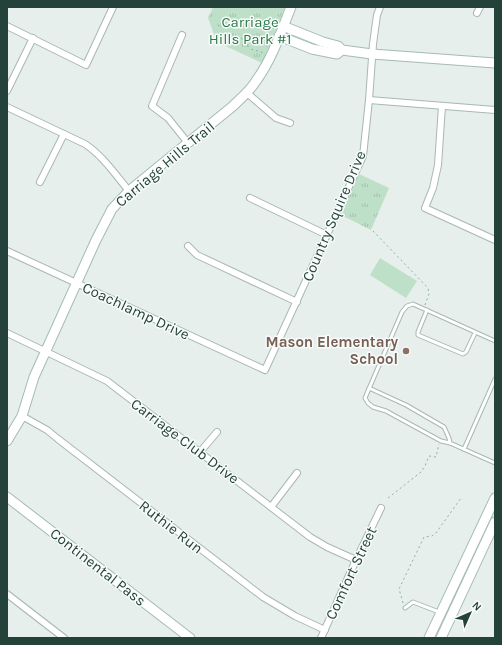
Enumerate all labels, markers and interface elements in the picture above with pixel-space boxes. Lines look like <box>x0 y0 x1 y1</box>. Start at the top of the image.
park label: Carriage Hills Park #1 <box>209 13 291 48</box>
street label: Carriage Hills Trail <box>112 117 218 211</box>
street label: Country Squire Drive <box>298 148 370 284</box>
street label: Coachlamp Drive <box>79 278 193 344</box>
place label: Mason Elementary School <box>266 333 398 368</box>
marker: Mason Elementary School <box>401 346 411 356</box>
street label: Carriage Club Drive <box>127 394 243 488</box>
street label: Ruthie Run <box>136 497 206 557</box>
street label: Comfort Street <box>322 523 381 622</box>
street label: Continental Pass <box>47 524 149 610</box>
north arrow <box>450 593 490 633</box>
text: N <box>469 599 484 614</box>

